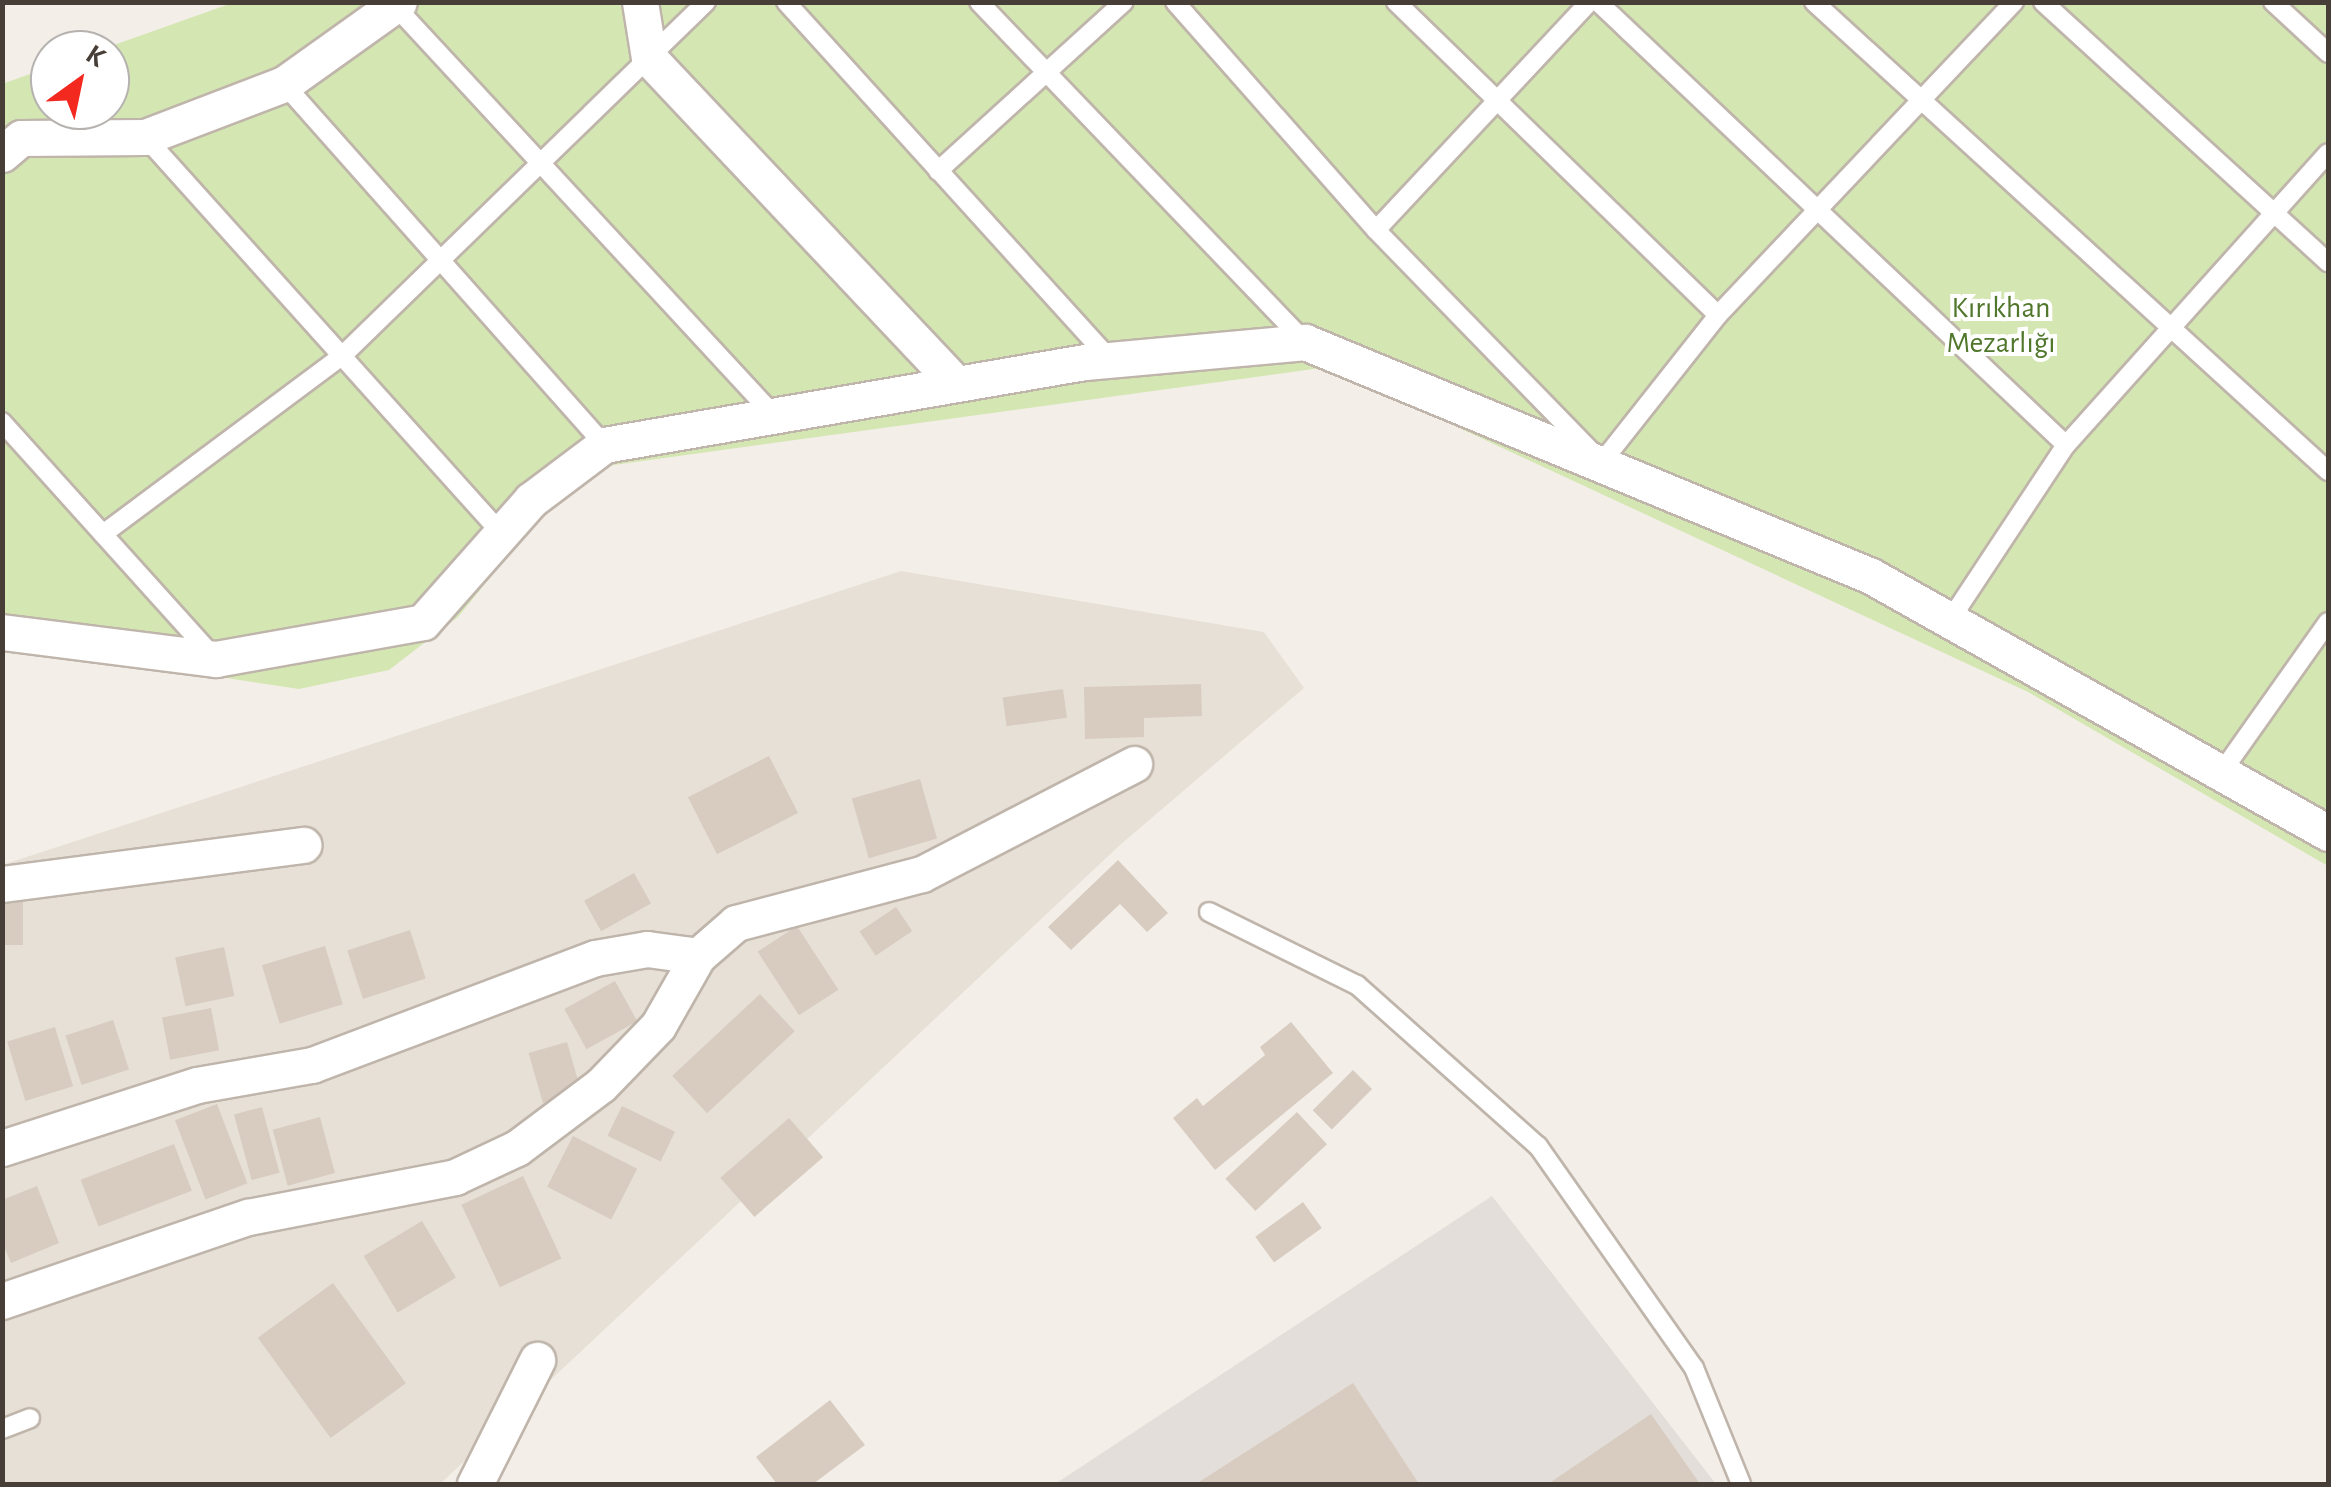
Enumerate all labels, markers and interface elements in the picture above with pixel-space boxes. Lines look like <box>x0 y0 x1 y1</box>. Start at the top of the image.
north arrow <box>30 30 130 130</box>
text: K <box>81 40 110 73</box>
park label: Kırıkhan Mezarlığı <box>1946 290 2056 360</box>

